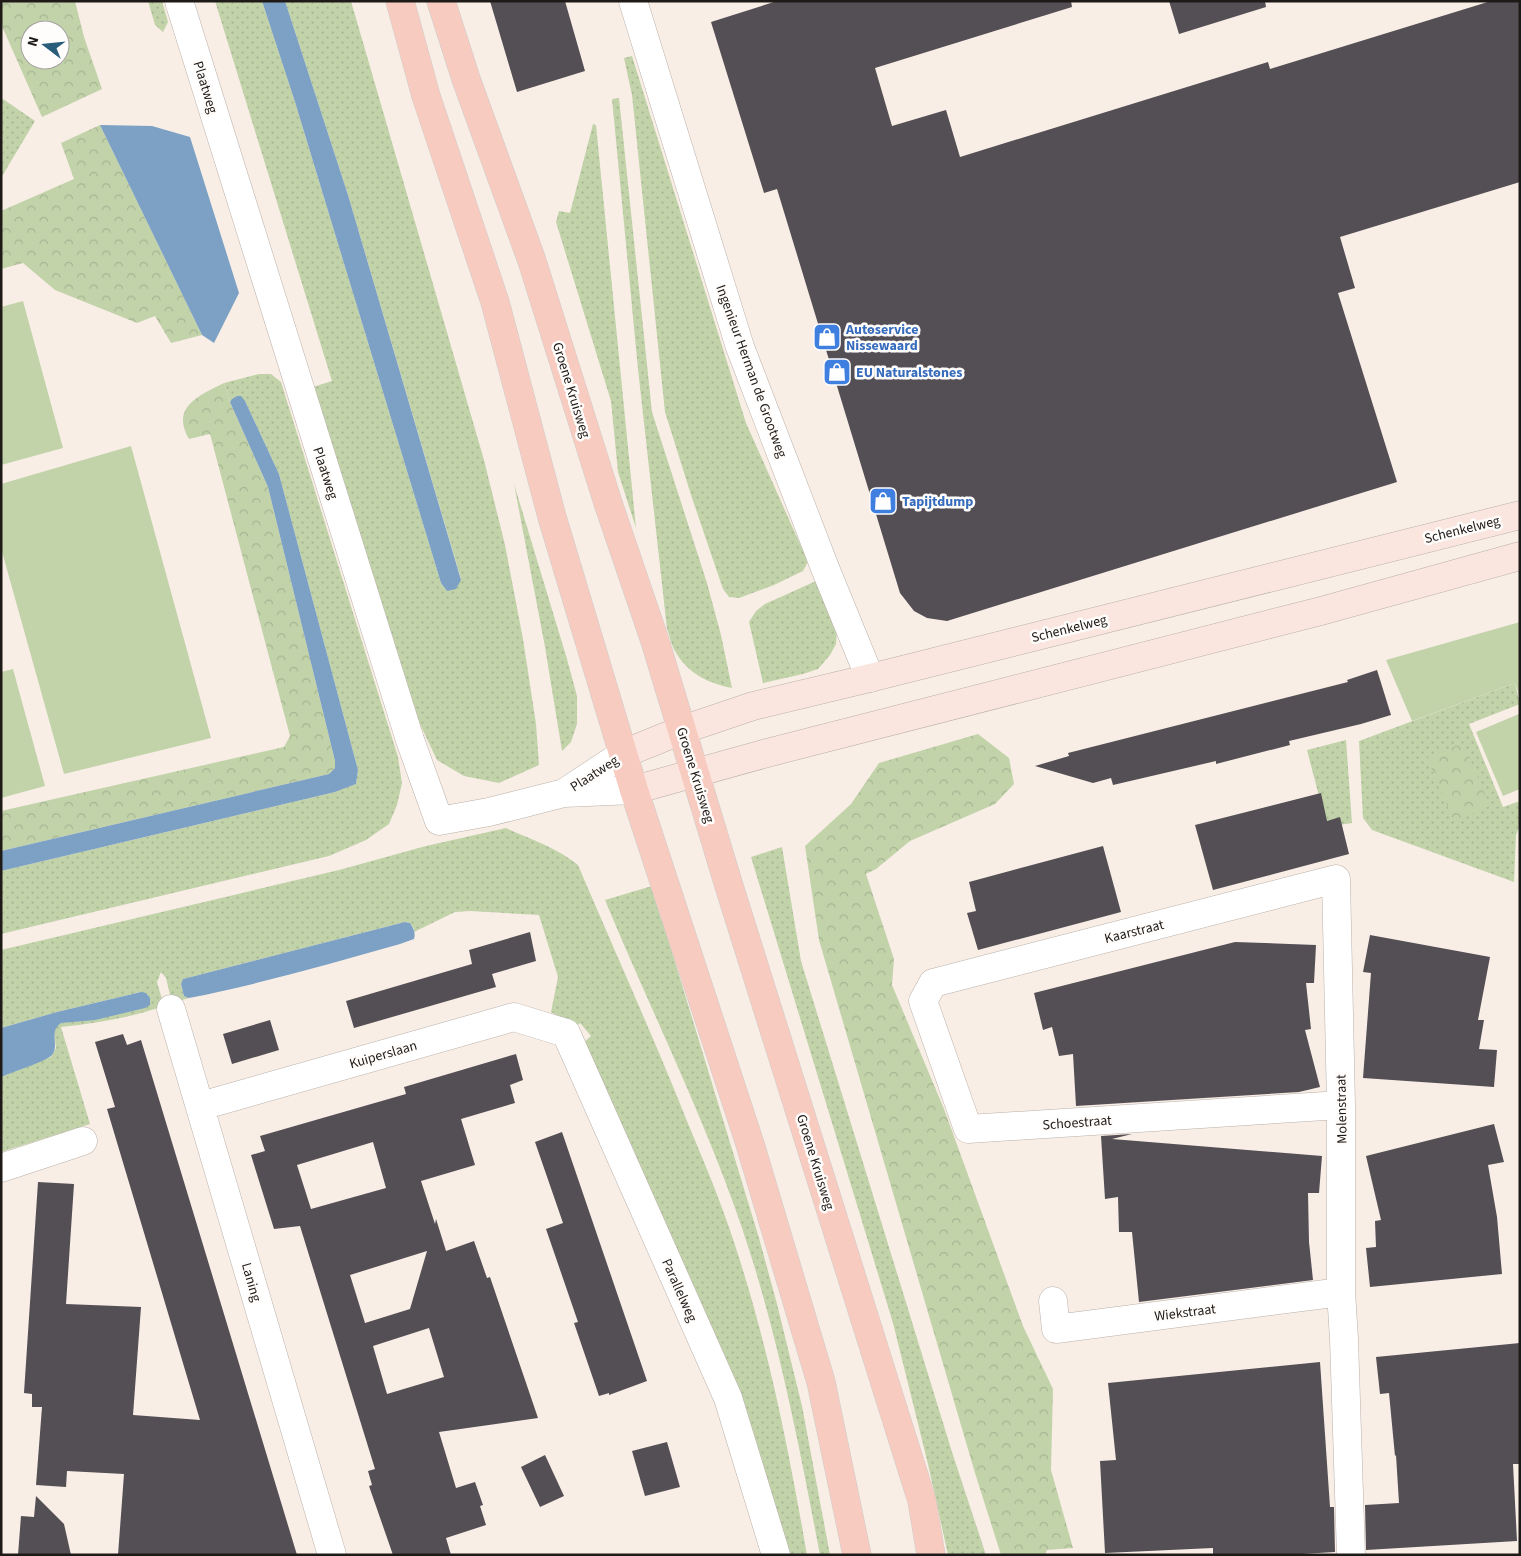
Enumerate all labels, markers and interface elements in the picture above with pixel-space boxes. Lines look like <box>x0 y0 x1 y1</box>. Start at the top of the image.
north arrow <box>20 20 70 70</box>
text: N <box>23 34 44 49</box>
street label: Plaatweg <box>188 59 223 116</box>
street label: Ingenieur Herman de Grootweg <box>710 282 792 461</box>
place label: Autoservice Nissewaard <box>845 320 919 356</box>
shop icon: Autoservice Nissewaard <box>812 322 842 352</box>
street label: Groene Kruisweg <box>547 340 595 441</box>
shop icon: EU Naturalstones <box>822 357 852 387</box>
place label: EU Naturalstones <box>856 363 962 383</box>
street label: Plaatweg <box>307 445 343 502</box>
shop icon: Tapijtdump <box>868 486 898 516</box>
place label: Tapijtdump <box>902 492 973 512</box>
street label: Schenkelweg <box>1422 511 1502 549</box>
street label: Schenkelweg <box>1029 610 1109 648</box>
street label: Groene Kruisweg <box>671 725 719 826</box>
street label: Plaatweg <box>566 751 623 797</box>
street label: Kaarstraat <box>1102 915 1166 949</box>
street label: Kuiperslaan <box>347 1036 420 1074</box>
street label: Molenstraat <box>1331 1074 1353 1144</box>
street label: Schoestraat <box>1042 1111 1113 1135</box>
street label: Groene Kruisweg <box>791 1112 839 1213</box>
street label: Parallelweg <box>656 1256 702 1325</box>
street label: Laning <box>236 1260 266 1304</box>
street label: Wiekstraat <box>1153 1299 1217 1327</box>

